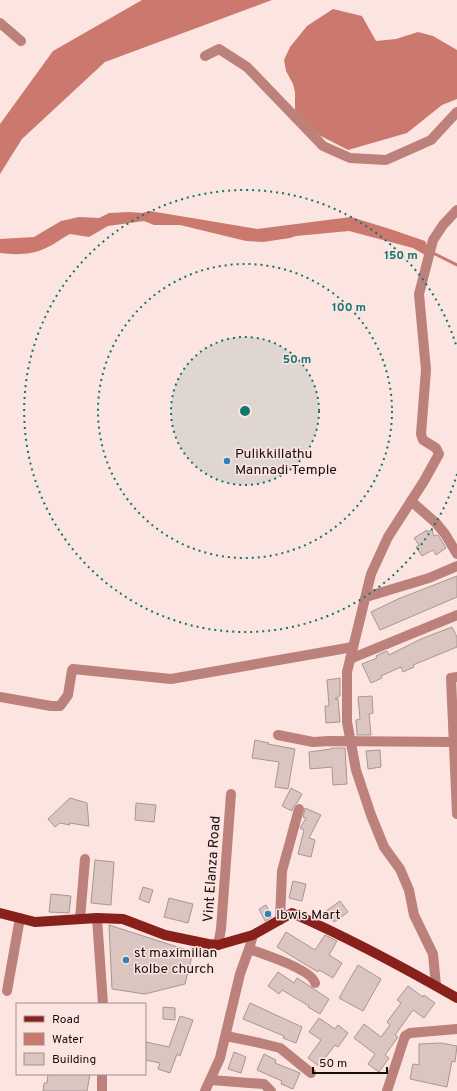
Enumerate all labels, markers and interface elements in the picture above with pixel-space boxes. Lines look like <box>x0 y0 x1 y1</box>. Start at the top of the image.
text: 150 m <box>384 248 418 264</box>
text: 100 m <box>332 300 366 316</box>
text: 50 m <box>283 352 311 368</box>
centre of rings <box>238 404 252 418</box>
place label: Pulikkillathu Mannadi Temple <box>235 446 337 479</box>
marker: Pulikkillathu Mannadi Temple <box>222 456 232 466</box>
street label: Vint Elanza Road <box>200 815 225 923</box>
place label: Ibwis Mart <box>276 907 340 924</box>
marker: Ibwis Mart <box>263 909 273 919</box>
place label: st maximilian kolbe church <box>134 945 217 978</box>
marker: st maximilian kolbe church <box>121 955 131 965</box>
legend <box>16 1003 146 1075</box>
text: Road <box>52 1012 80 1028</box>
text: Water <box>52 1032 84 1048</box>
scale bar <box>313 1049 387 1075</box>
text: Building <box>52 1052 96 1068</box>
text: 50 m <box>319 1056 347 1072</box>

